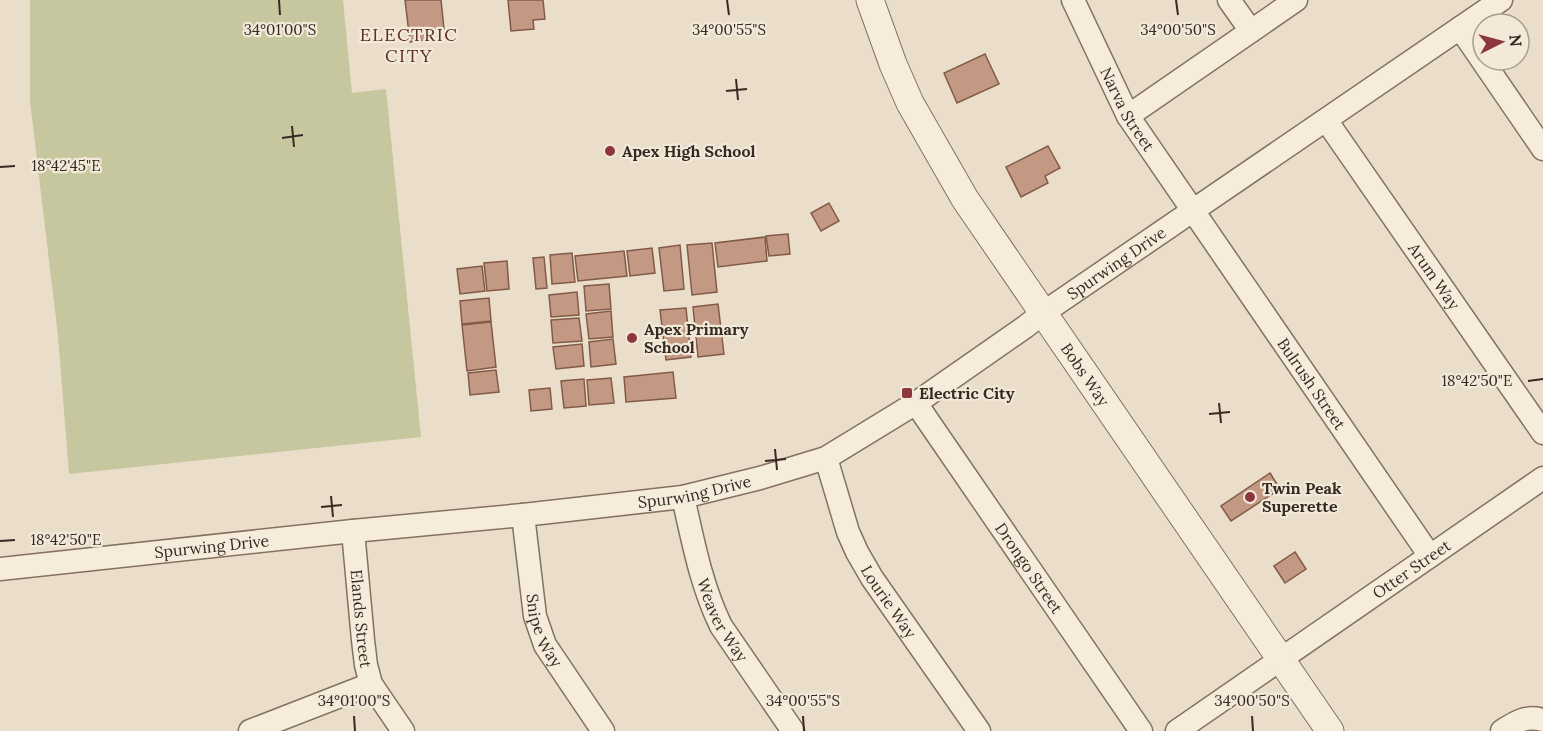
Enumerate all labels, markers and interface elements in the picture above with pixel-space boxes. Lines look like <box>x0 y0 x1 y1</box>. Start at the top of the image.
north arrow <box>1471 12 1531 72</box>
text: 34°01'00"S <box>244 20 316 39</box>
text: 34°00'55"S <box>692 20 766 39</box>
text: 34°00'50"S <box>1140 20 1216 39</box>
district label: ELECTRIC CITY <box>360 23 458 67</box>
text: N <box>1505 33 1527 48</box>
street label: Narva Street <box>1096 64 1159 155</box>
place label: Apex High School <box>622 141 755 161</box>
marker: Apex High School <box>603 144 617 158</box>
text: 18°42'45"E <box>32 156 100 175</box>
street label: Spurwing Drive <box>1063 222 1170 304</box>
street label: Arum Way <box>1404 238 1465 314</box>
place label: Apex Primary School <box>644 319 749 357</box>
marker: Apex Primary School <box>625 331 639 345</box>
street label: Bulrush Street <box>1273 334 1351 434</box>
street label: Bobs Way <box>1057 339 1114 410</box>
text: 18°42'50"E <box>1442 371 1512 390</box>
place label: Electric City <box>919 383 1015 403</box>
marker: Electric City <box>900 386 914 400</box>
street label: Spurwing Drive <box>637 470 754 512</box>
place label: Twin Peak Superette <box>1262 478 1342 516</box>
marker: Twin Peak Superette <box>1243 490 1257 504</box>
street label: Drongo Street <box>991 519 1068 618</box>
text: 18°42'50"E <box>31 530 101 549</box>
street label: Spurwing Drive <box>153 530 270 562</box>
street label: Otter Street <box>1369 535 1455 603</box>
street label: Lourie Way <box>857 561 921 642</box>
street label: Elands Street <box>347 568 376 670</box>
street label: Weaver Way <box>693 576 753 666</box>
street label: Snipe Way <box>522 593 567 671</box>
text: 34°01'00"S <box>318 691 390 710</box>
text: 34°00'55"S <box>766 691 840 710</box>
text: 34°00'50"S <box>1214 691 1290 710</box>

